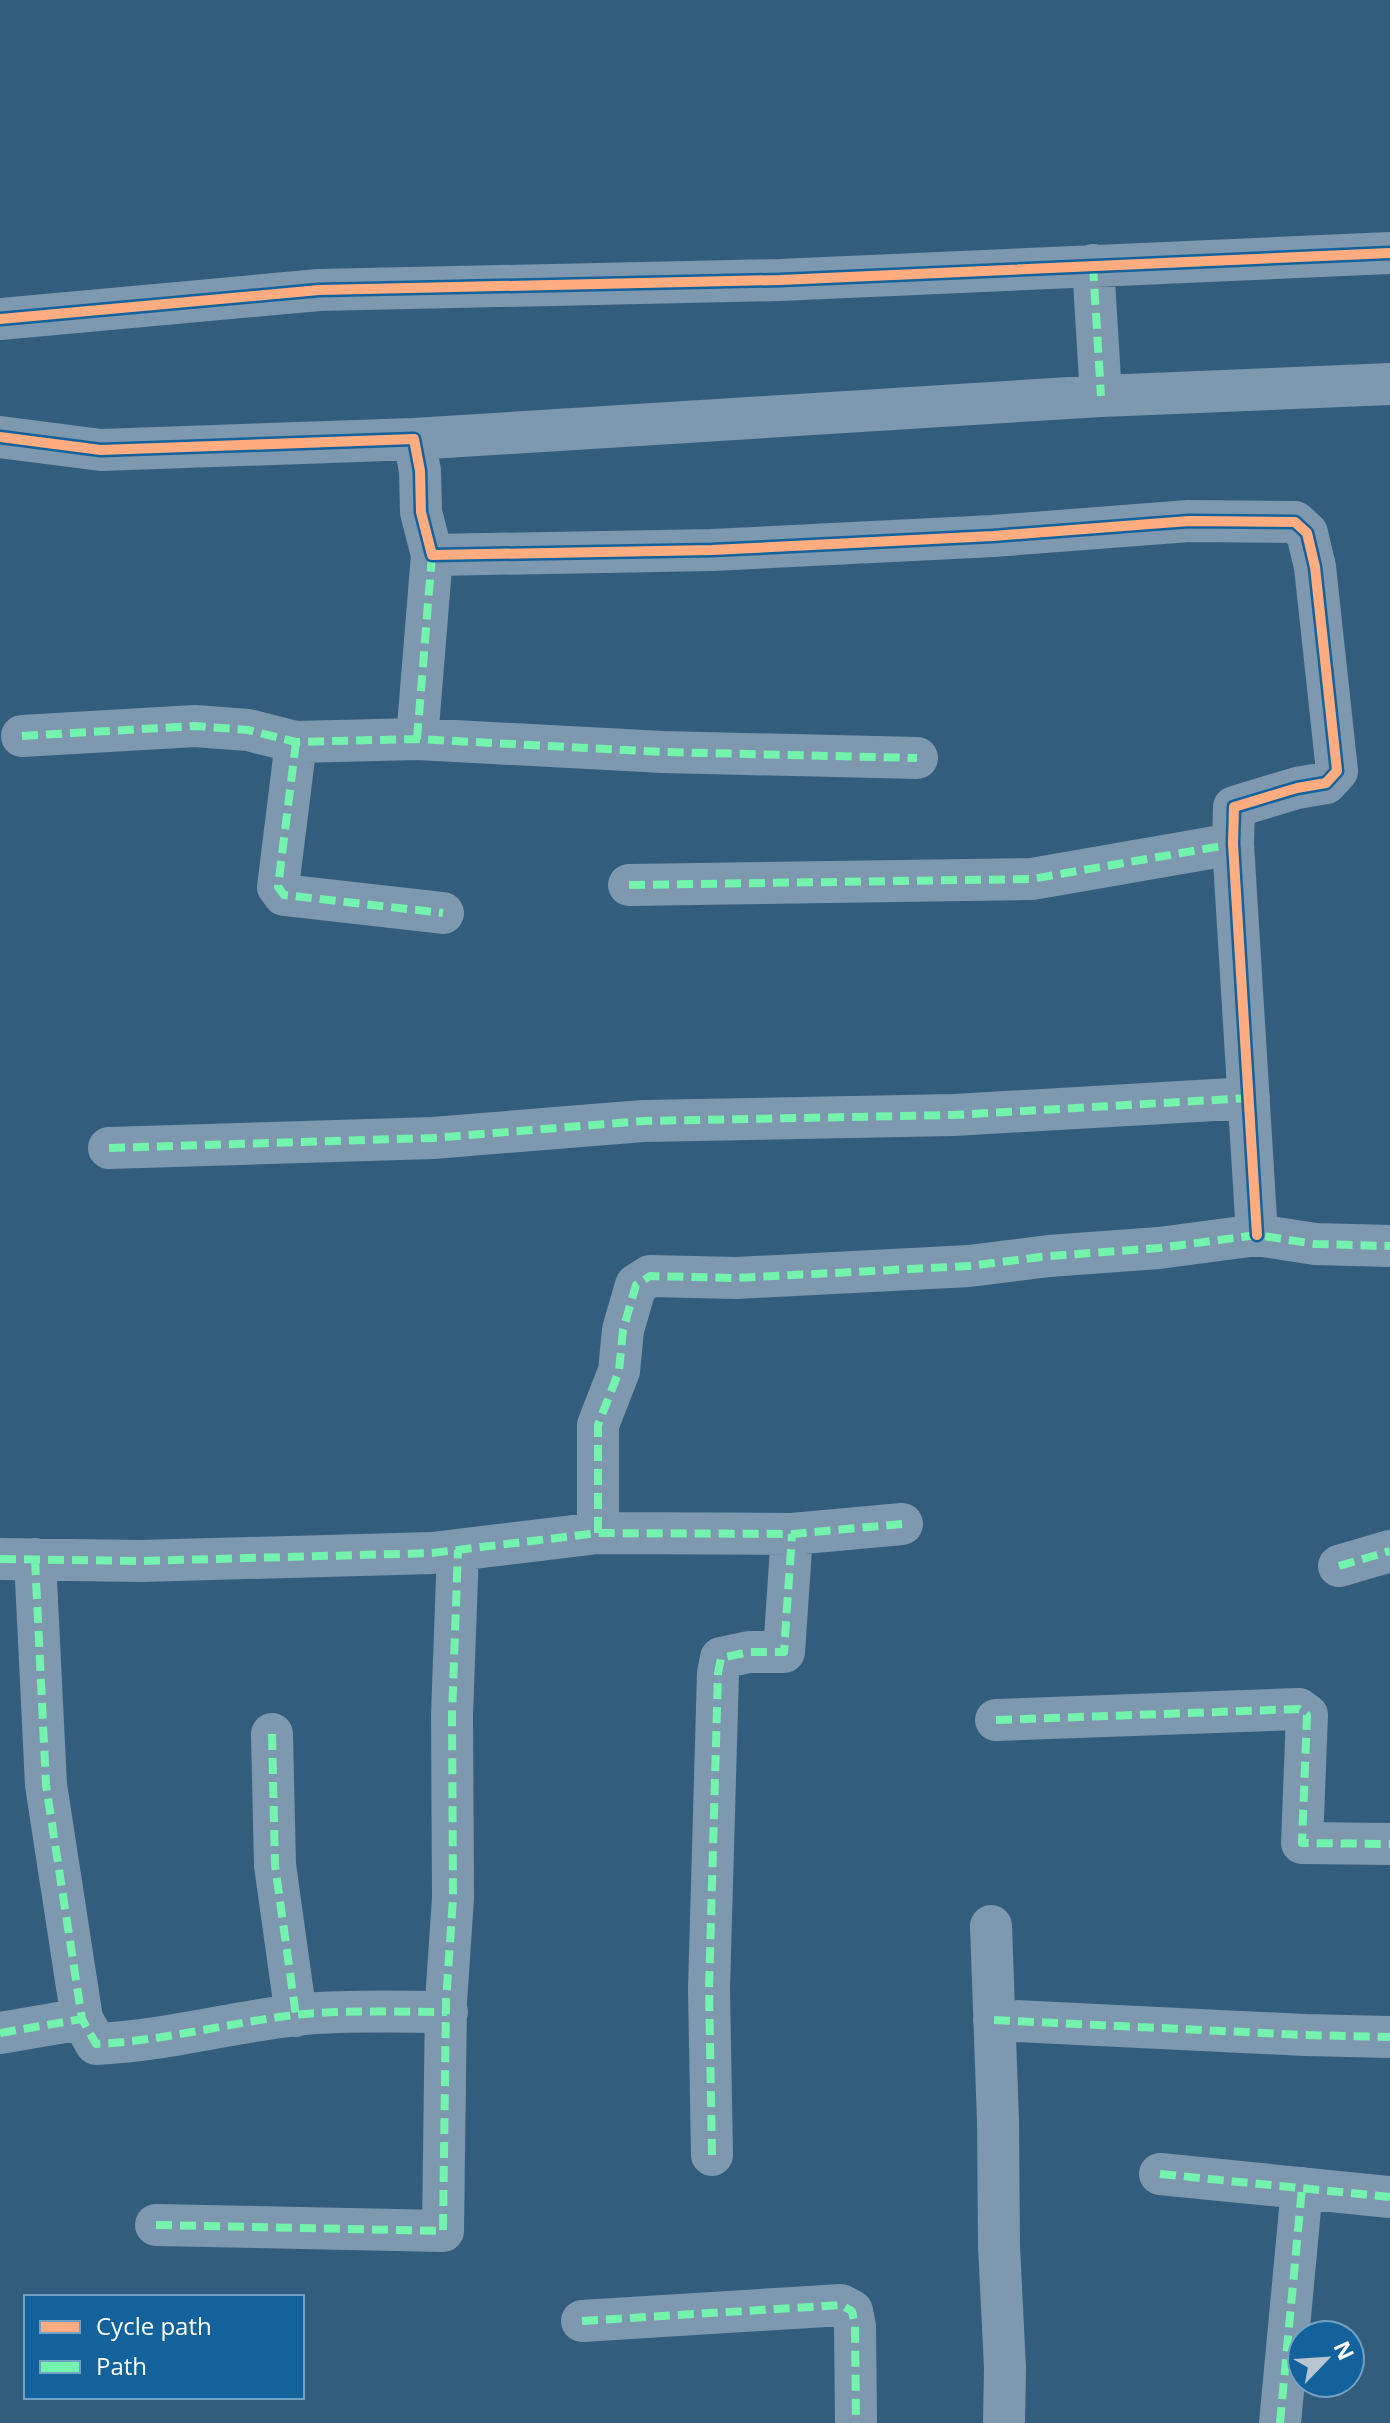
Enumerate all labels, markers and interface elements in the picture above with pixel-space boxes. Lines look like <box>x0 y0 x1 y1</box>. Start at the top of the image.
legend <box>24 2295 304 2399</box>
text: Cycle path <box>96 2309 212 2342</box>
north arrow <box>1286 2319 1366 2399</box>
text: N <box>1328 2336 1362 2365</box>
text: Path <box>96 2349 147 2382</box>

